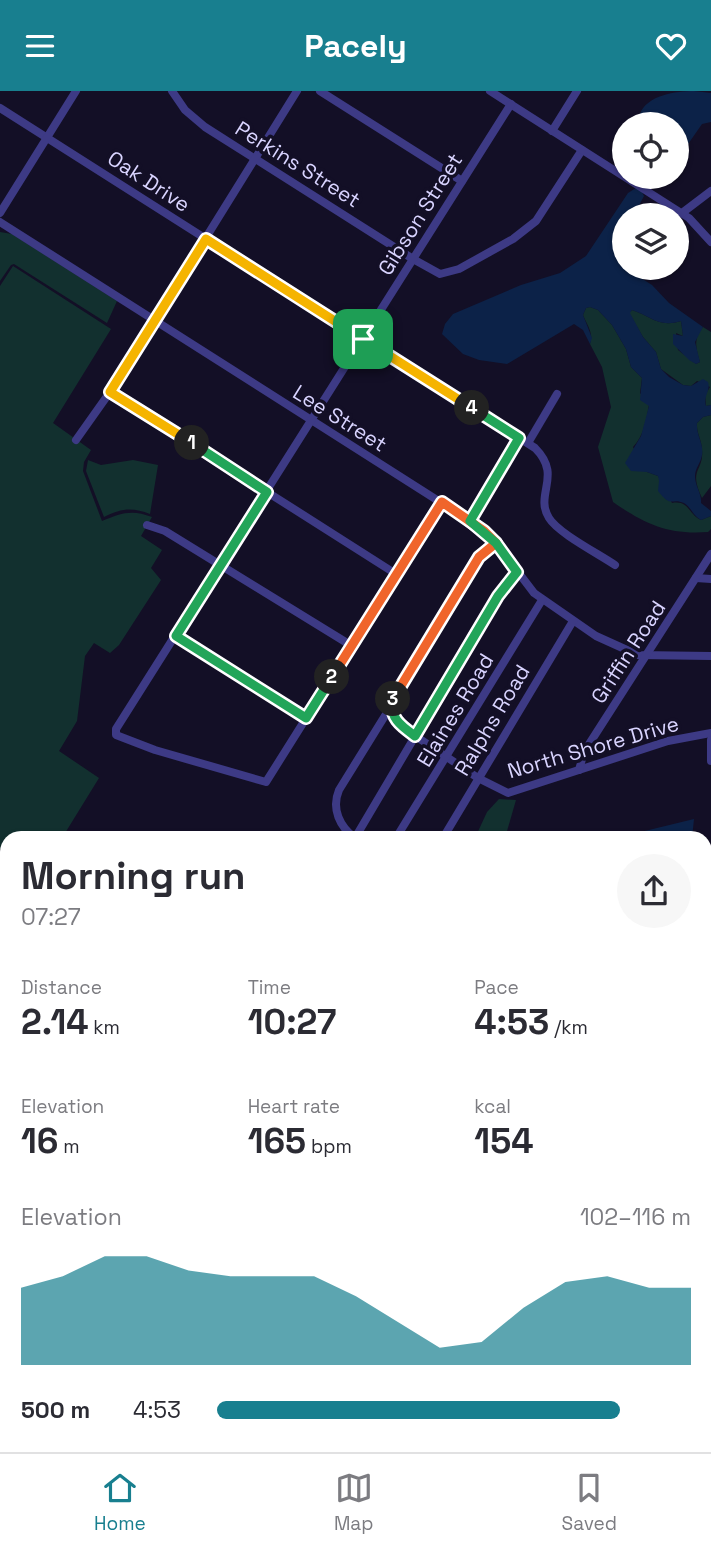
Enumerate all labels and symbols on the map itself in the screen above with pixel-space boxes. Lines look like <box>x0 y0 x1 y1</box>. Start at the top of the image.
street label: Perkins Street <box>230 115 366 213</box>
street label: Oak Drive <box>103 144 195 218</box>
street label: Gibson Street <box>372 148 468 280</box>
pin <box>333 309 393 369</box>
street label: Lee Street <box>288 379 392 457</box>
pin: 4 <box>454 391 490 425</box>
pin: 1 <box>174 425 210 461</box>
street label: Griffin Road <box>585 595 671 709</box>
street label: Elaines Road <box>411 648 499 772</box>
pin: 2 <box>314 659 350 695</box>
street label: Ralphs Road <box>448 660 536 780</box>
pin: 3 <box>376 681 410 717</box>
street label: North Shore Drive <box>504 710 682 784</box>

